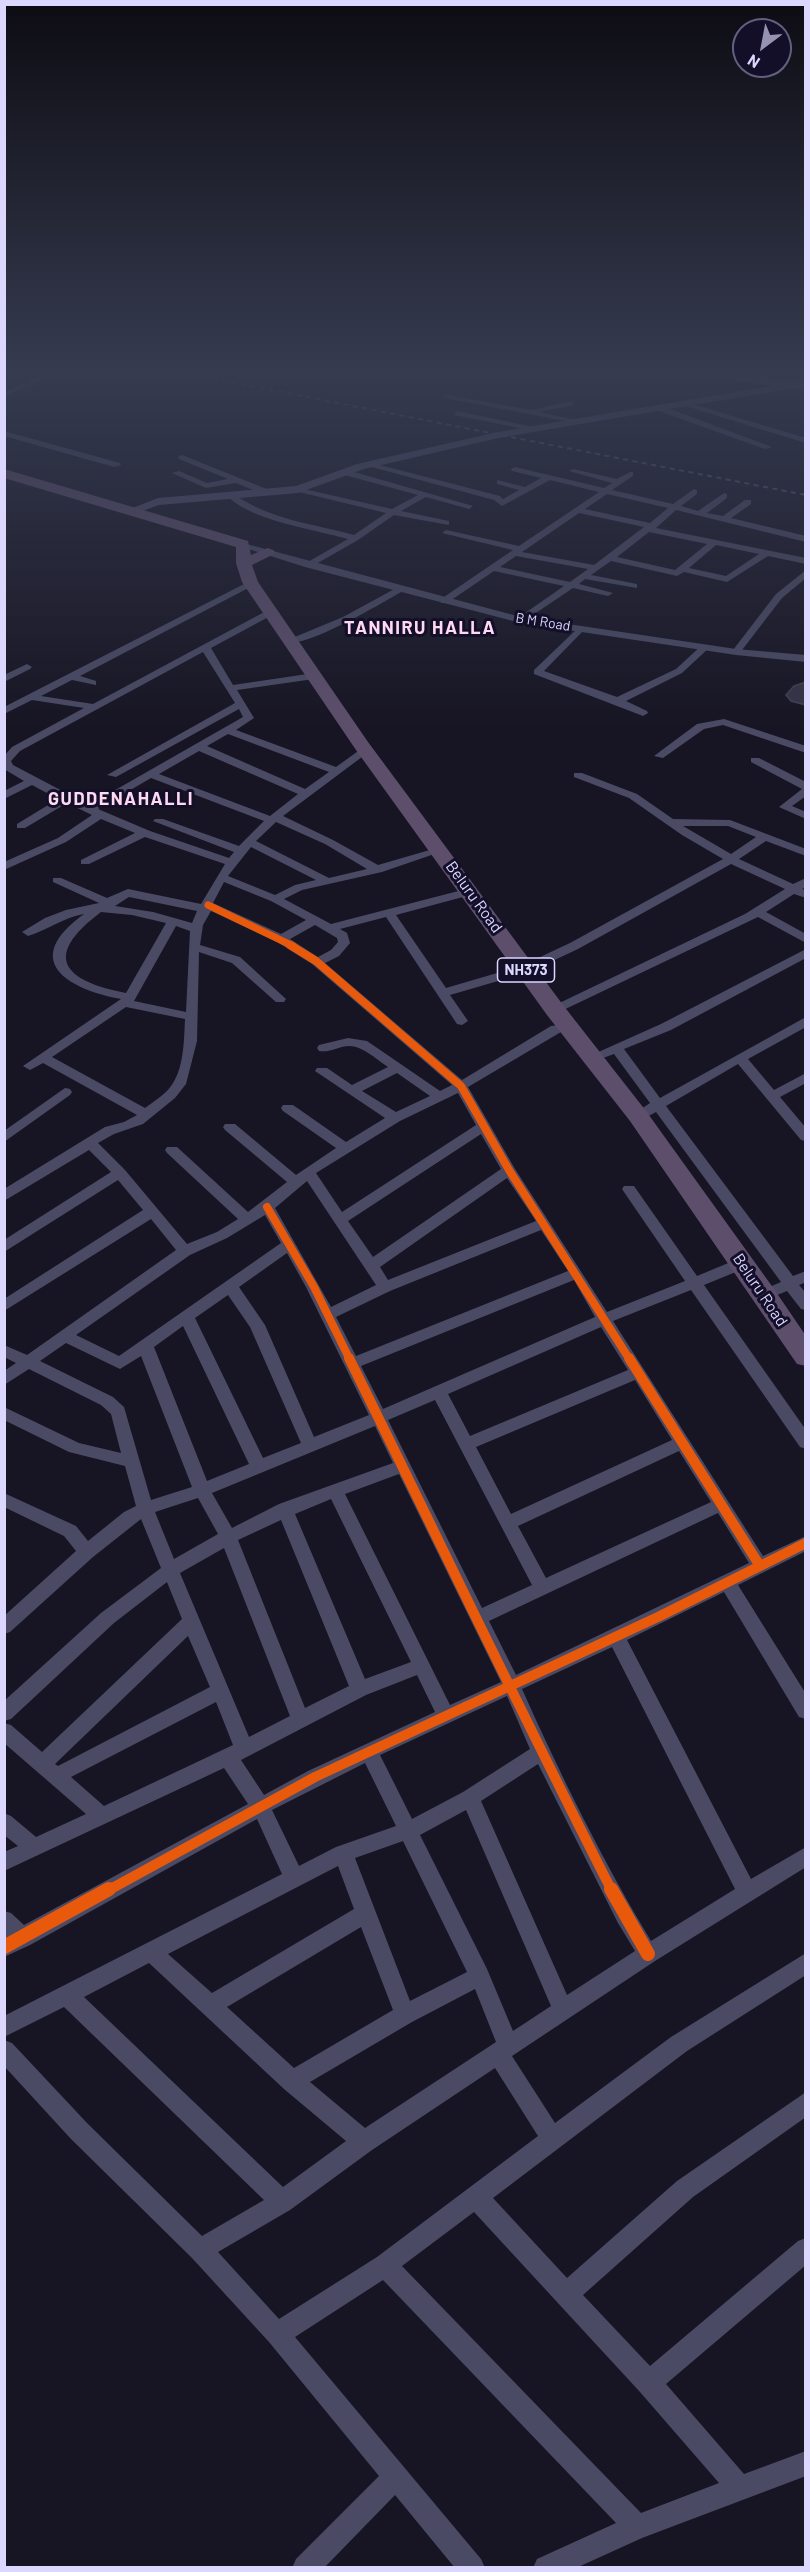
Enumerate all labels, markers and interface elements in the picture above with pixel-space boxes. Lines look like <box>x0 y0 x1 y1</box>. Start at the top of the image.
north arrow <box>732 18 792 78</box>
text: N <box>744 51 763 73</box>
street label: B M Road <box>514 609 572 635</box>
district label: TANNIRU HALLA <box>344 617 496 639</box>
district label: GUDDENAHALLI <box>48 788 194 810</box>
street label: Beluru Road <box>442 857 506 937</box>
road number: NH373 <box>498 958 554 982</box>
street label: Beluru Road <box>729 1250 791 1330</box>

